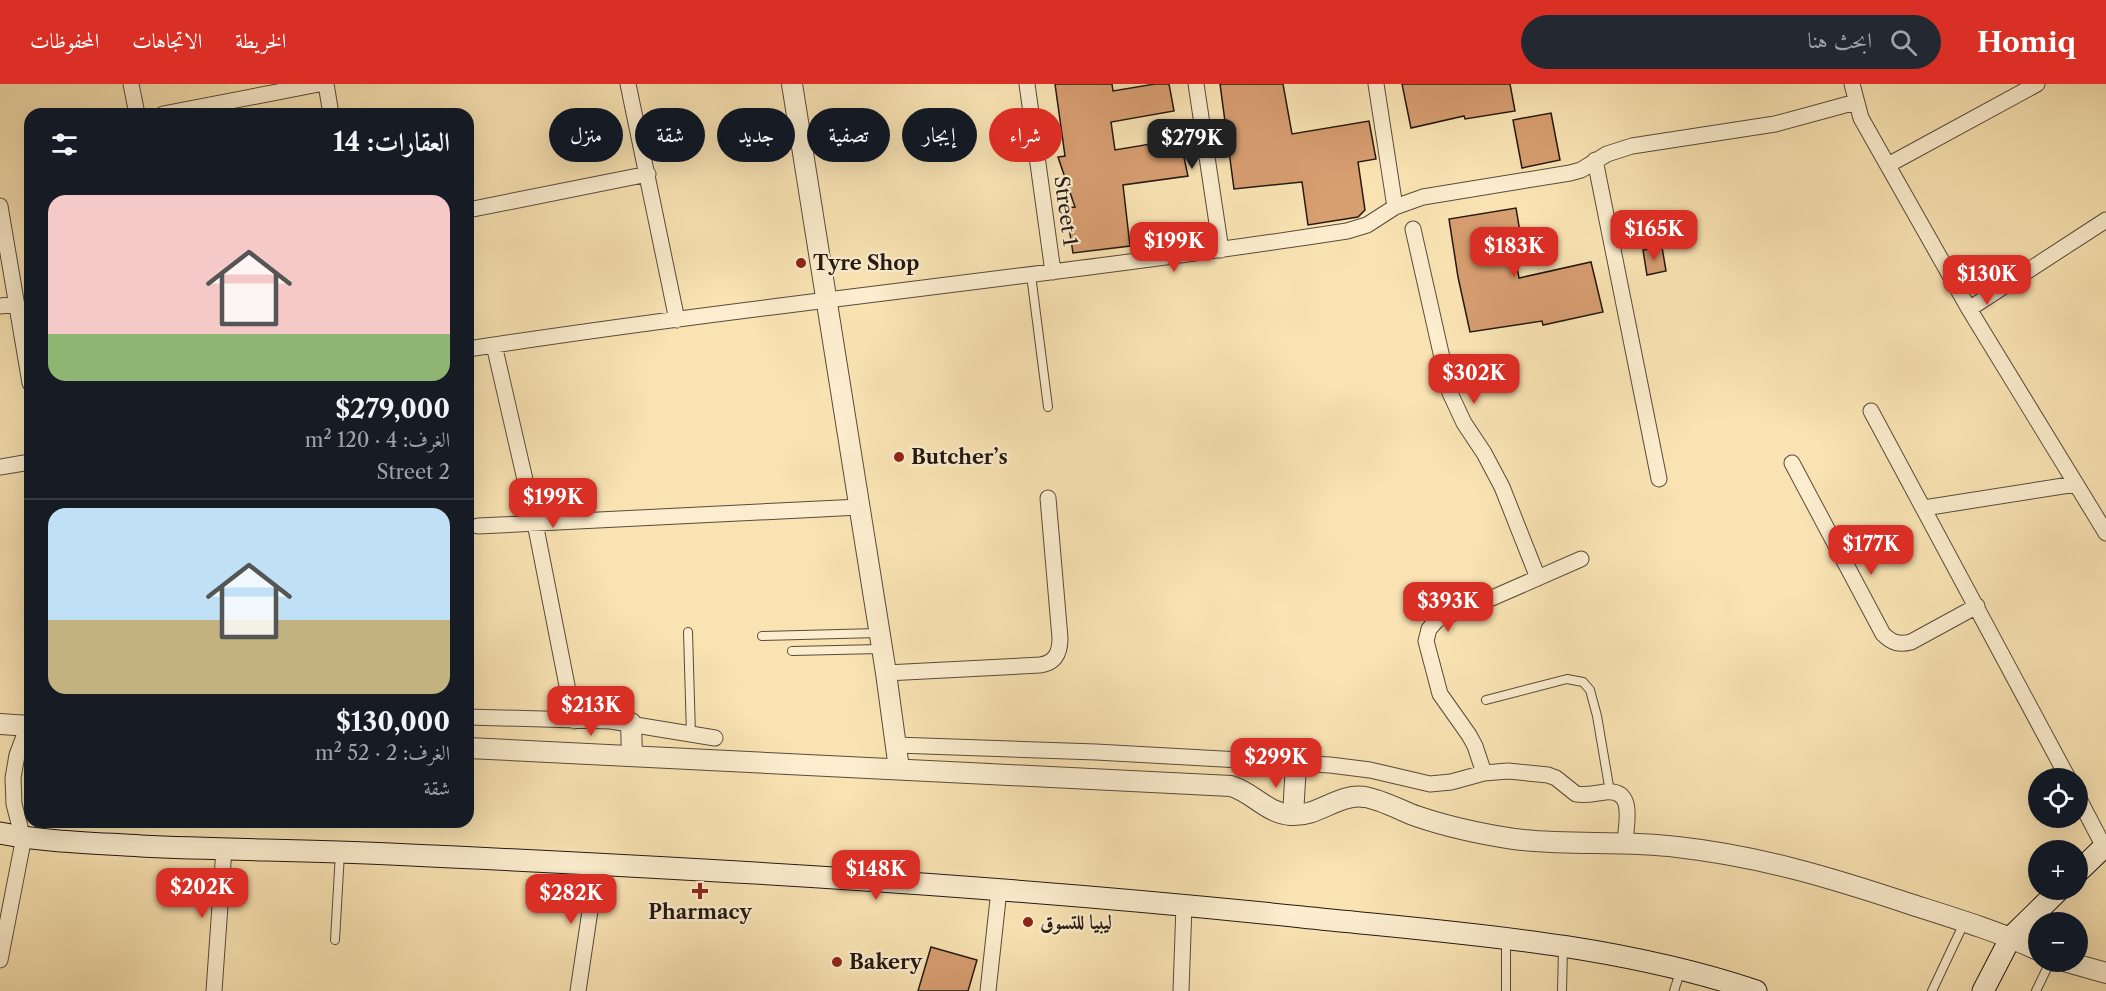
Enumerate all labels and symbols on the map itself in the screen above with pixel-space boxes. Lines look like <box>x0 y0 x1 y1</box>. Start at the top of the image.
pin: $279K <box>1150 119 1234 170</box>
street label: Street 1 <box>1049 174 1083 248</box>
pin: $165K <box>1612 210 1696 261</box>
pin: $199K <box>1132 222 1216 273</box>
pin: $183K <box>1472 227 1556 278</box>
place label: Tyre Shop <box>813 251 919 275</box>
pin: $130K <box>1945 255 2029 306</box>
marker: Tyre Shop <box>794 256 808 270</box>
pin: $302K <box>1432 354 1516 405</box>
place label: Butcher’s <box>911 445 1008 469</box>
marker: Butcher’s <box>892 450 906 464</box>
pin: $199K <box>511 478 595 529</box>
pin: $177K <box>1829 525 1913 576</box>
pin: $393K <box>1406 582 1490 633</box>
pin: $213K <box>549 686 633 737</box>
pin: $299K <box>1234 738 1318 789</box>
pin: $148K <box>834 850 918 901</box>
pin: $202K <box>160 868 244 919</box>
pin: $282K <box>529 874 613 925</box>
marker: Pharmacy <box>693 884 707 898</box>
place label: Pharmacy <box>648 900 753 924</box>
place label: ليبيا للتسوق <box>1040 910 1112 935</box>
marker: ليبيا للتسوق <box>1021 915 1035 929</box>
place label: Bakery <box>849 950 923 974</box>
marker: Bakery <box>830 955 844 969</box>

